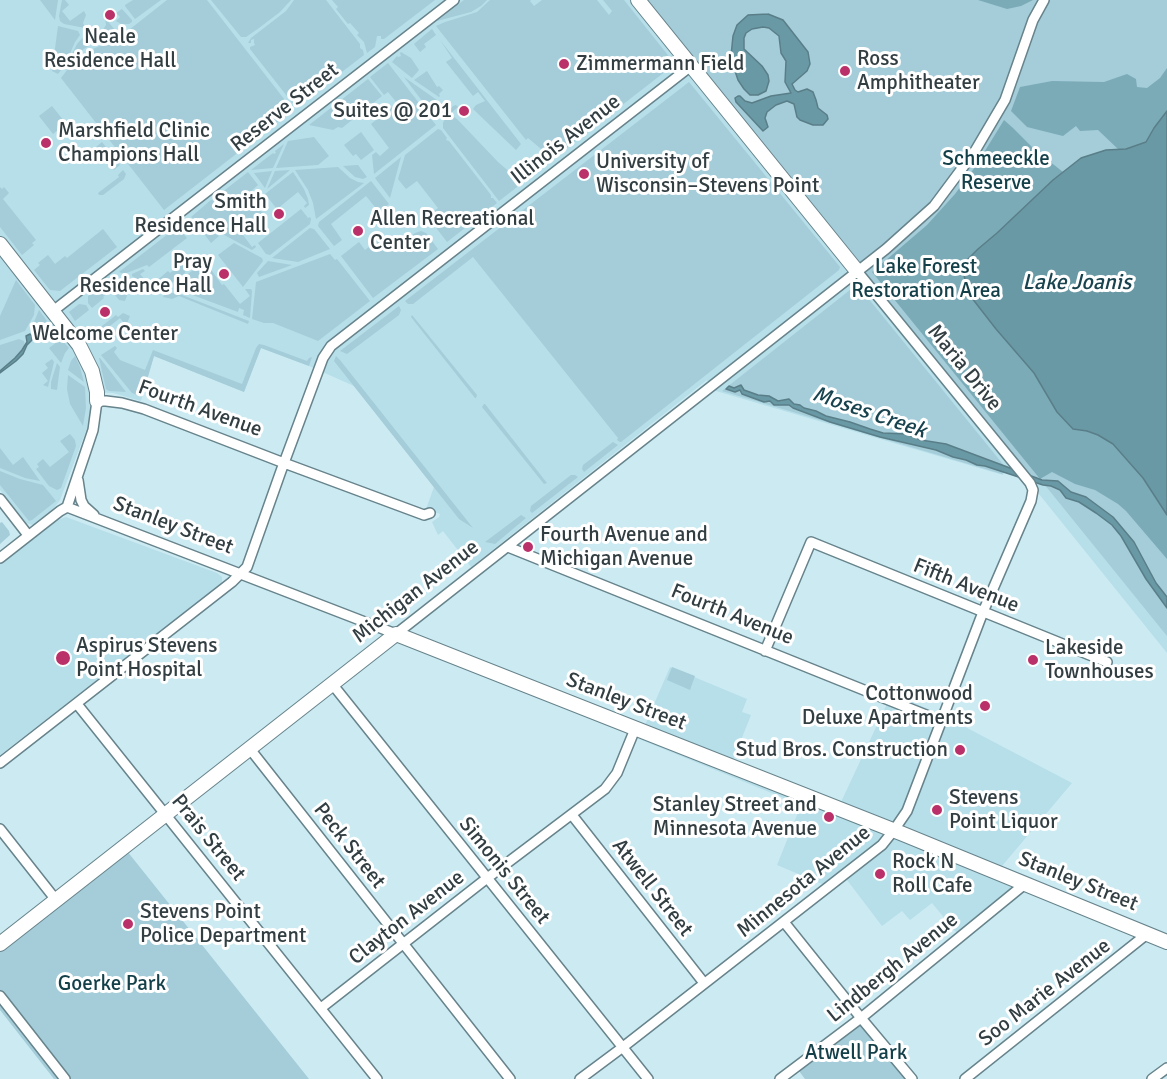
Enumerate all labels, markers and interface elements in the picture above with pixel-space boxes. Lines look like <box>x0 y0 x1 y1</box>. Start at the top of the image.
marker: Neale Residence Hall <box>103 8 117 22</box>
place label: Neale Residence Hall <box>44 24 176 74</box>
place label: Ross Amphitheater <box>857 46 980 96</box>
place label: Zimmermann Field <box>576 51 744 77</box>
marker: Zimmermann Field <box>557 57 571 71</box>
street label: Reserve Street <box>226 58 344 158</box>
marker: Ross Amphitheater <box>838 64 852 78</box>
street label: Illinois Avenue <box>506 90 626 190</box>
place label: Suites @ 201 <box>333 98 452 124</box>
marker: Suites @ 201 <box>457 104 471 118</box>
place label: Marshfield Clinic Champions Hall <box>58 118 210 168</box>
marker: Marshfield Clinic Champions Hall <box>39 136 53 150</box>
park label: Schmeeckle Reserve <box>942 146 1050 196</box>
place label: University of Wisconsin–Stevens Point <box>596 149 819 199</box>
marker: University of Wisconsin–Stevens Point <box>577 167 591 181</box>
place label: Smith Residence Hall <box>134 189 267 239</box>
place label: Allen Recreational Center <box>370 206 535 256</box>
marker: Smith Residence Hall <box>272 207 286 221</box>
marker: Allen Recreational Center <box>351 224 365 238</box>
place label: Pray Residence Hall <box>79 249 212 299</box>
park label: Lake Forest Restoration Area <box>851 254 1001 304</box>
marker: Pray Residence Hall <box>217 267 231 281</box>
water label: Lake Joanis <box>1023 270 1131 296</box>
marker: Welcome Center <box>98 305 112 319</box>
street label: Maria Drive <box>922 320 1006 416</box>
place label: Welcome Center <box>32 321 178 347</box>
street label: Fourth Avenue <box>135 375 265 443</box>
water label: Moses Creek <box>809 381 929 445</box>
street label: Stanley Street <box>109 492 237 560</box>
place label: Fourth Avenue and Michigan Avenue <box>540 522 708 572</box>
street label: Michigan Avenue <box>348 535 484 649</box>
marker: Fourth Avenue and Michigan Avenue <box>521 540 535 554</box>
street label: Fifth Avenue <box>909 553 1023 619</box>
street label: Fourth Avenue <box>667 579 797 651</box>
place label: Aspirus Stevens Point Hospital <box>76 633 217 683</box>
place label: Lakeside Townhouses <box>1045 635 1154 685</box>
marker: Aspirus Stevens Point Hospital <box>54 649 72 667</box>
marker: Lakeside Townhouses <box>1026 653 1040 667</box>
street label: Stanley Street <box>562 668 690 736</box>
place label: Cottonwood Deluxe Apartments <box>802 681 973 731</box>
marker: Cottonwood Deluxe Apartments <box>978 699 992 713</box>
place label: Stud Bros. Construction <box>736 737 948 763</box>
marker: Stud Bros. Construction <box>953 743 967 757</box>
place label: Stevens Point Liquor <box>949 785 1058 835</box>
street label: Prais Street <box>165 790 251 886</box>
place label: Stanley Street and Minnesota Avenue <box>653 792 817 842</box>
street label: Peck Street <box>308 798 390 894</box>
marker: Stevens Point Liquor <box>930 803 944 817</box>
marker: Stanley Street and Minnesota Avenue <box>822 810 836 824</box>
street label: Simonis Street <box>453 812 555 930</box>
street label: Minnesota Avenue <box>732 821 876 943</box>
street label: Atwell Street <box>606 834 698 942</box>
street label: Stanley Street <box>1015 847 1141 917</box>
place label: Rock N Roll Cafe <box>892 849 973 899</box>
street label: Clayton Avenue <box>344 865 470 971</box>
marker: Rock N Roll Cafe <box>873 867 887 881</box>
place label: Stevens Point Police Department <box>140 899 306 949</box>
street label: Lindbergh Avenue <box>823 908 963 1028</box>
marker: Stevens Point Police Department <box>121 917 135 931</box>
street label: Soo Marie Avenue <box>974 934 1116 1052</box>
park label: Goerke Park <box>58 971 166 997</box>
park label: Atwell Park <box>805 1040 907 1066</box>

